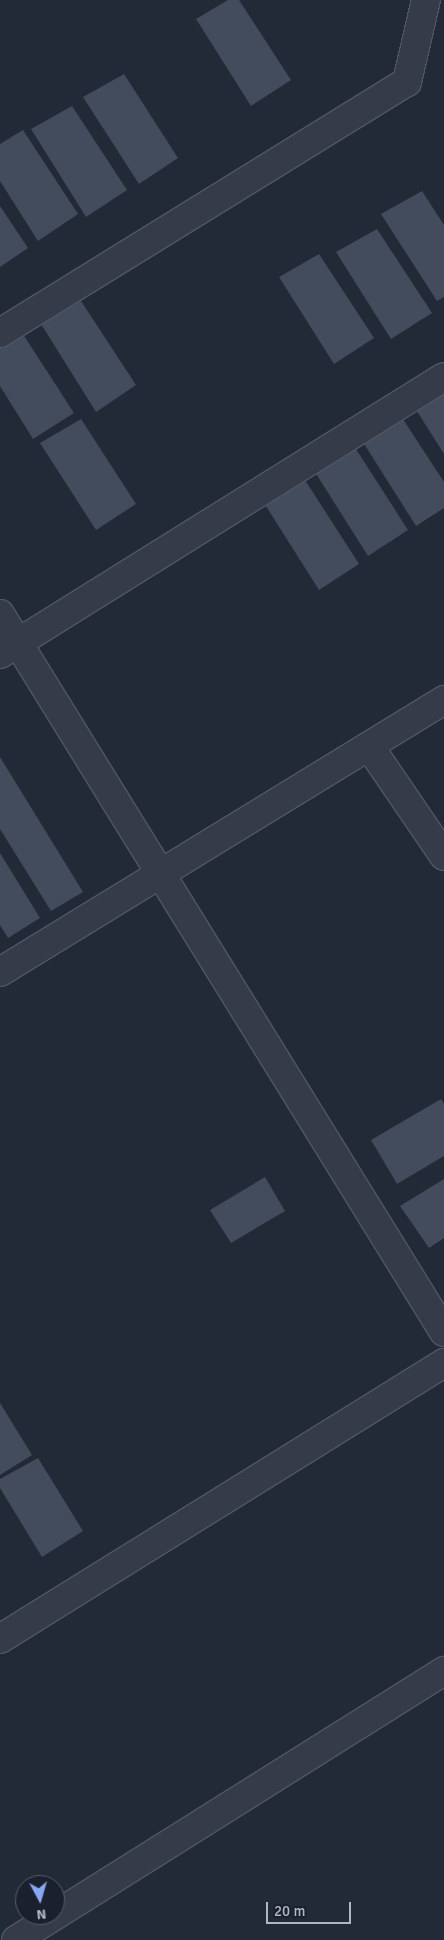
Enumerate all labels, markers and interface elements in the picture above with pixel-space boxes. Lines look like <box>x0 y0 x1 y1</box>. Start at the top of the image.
north arrow <box>15 1875 65 1925</box>
scale bar <box>269 1892 354 1924</box>
text: 20 m <box>274 1902 305 1920</box>
text: N <box>36 1905 47 1923</box>

